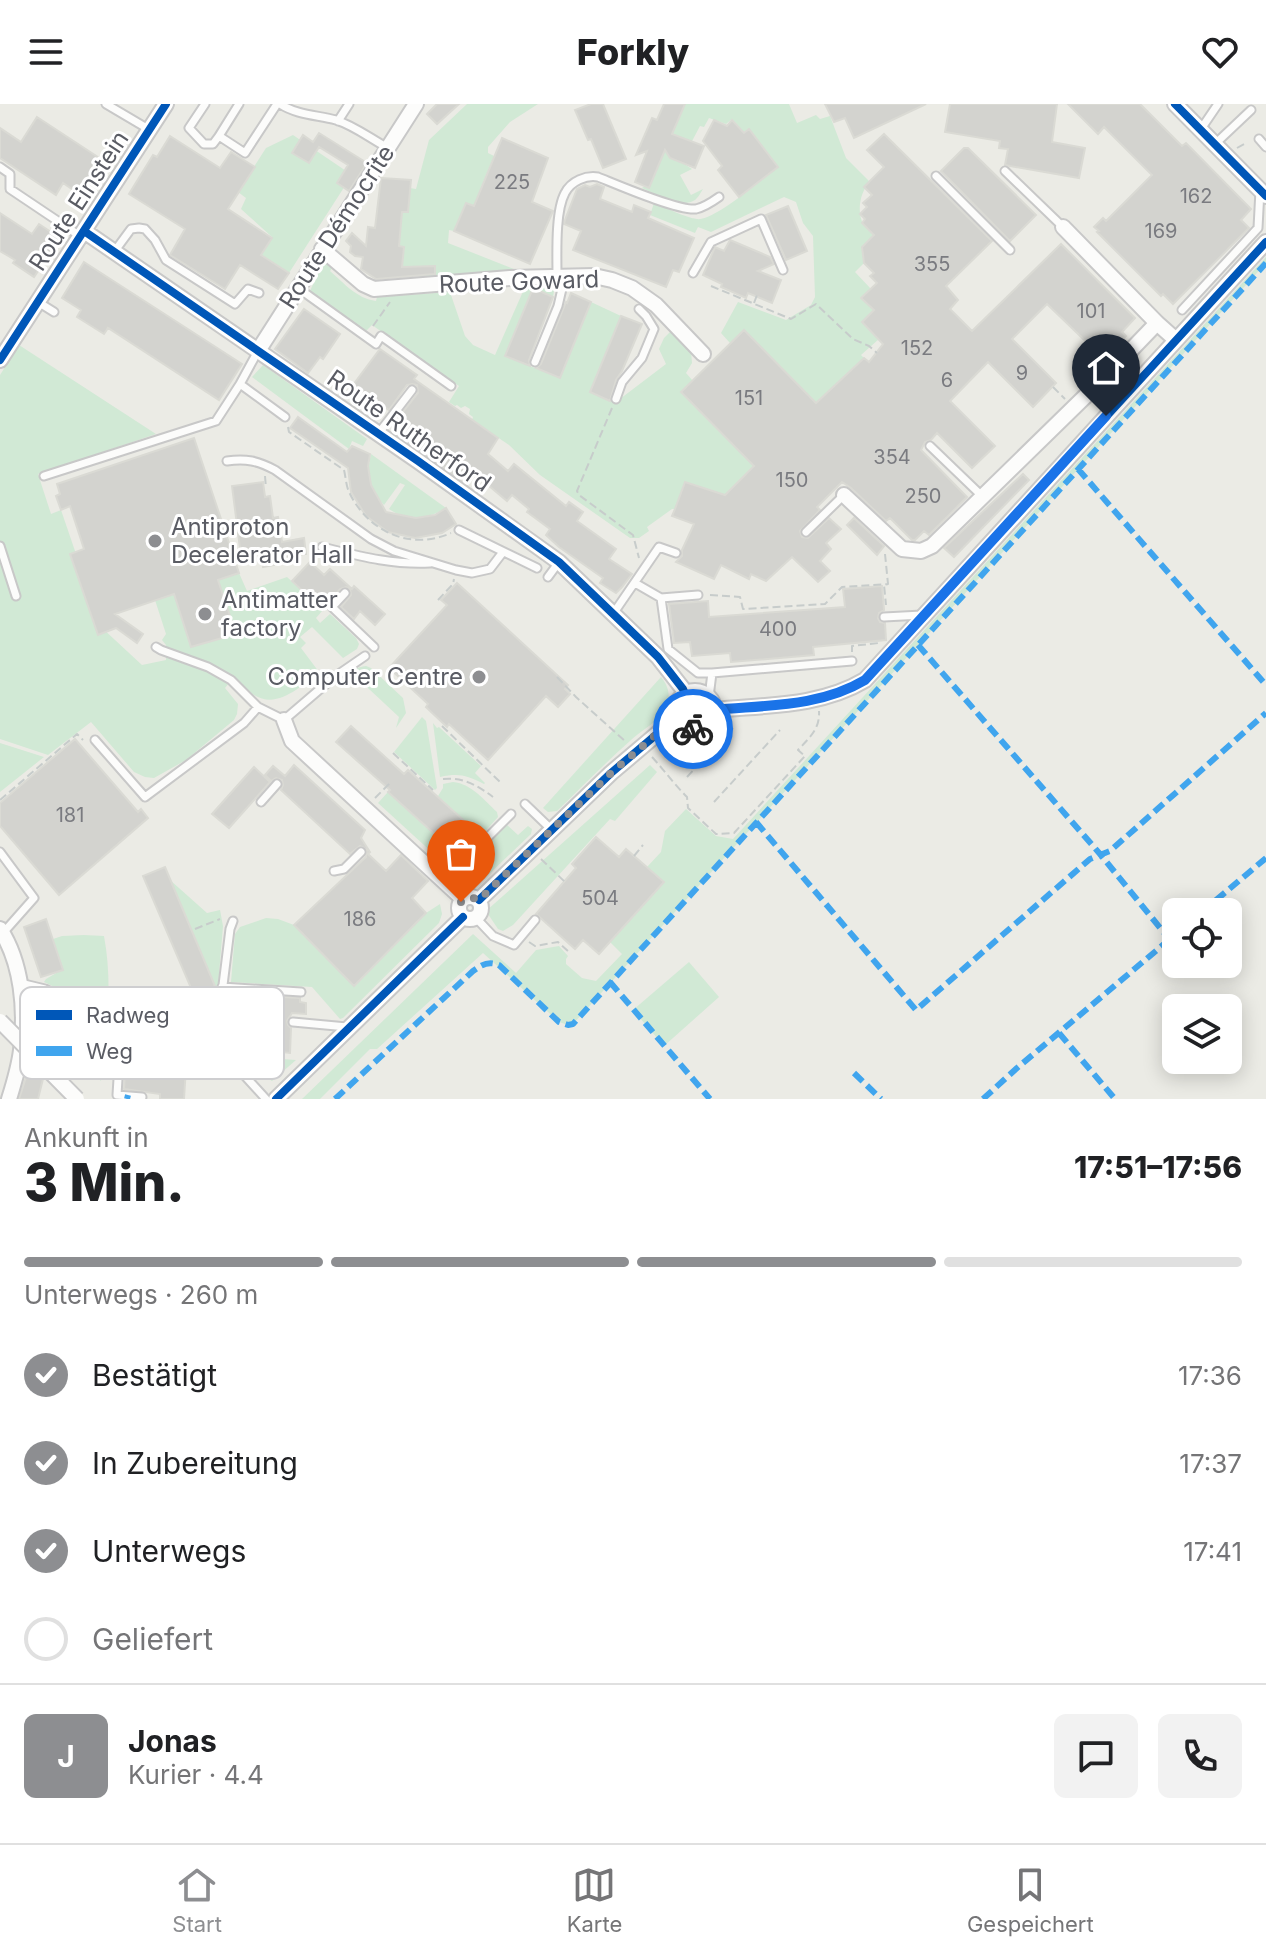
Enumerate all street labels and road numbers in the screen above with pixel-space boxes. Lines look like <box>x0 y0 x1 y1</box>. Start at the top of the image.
street label: Route Einstein <box>23 125 135 276</box>
street label: Route Démocrite <box>273 139 400 314</box>
street label: Route Goward <box>438 264 600 299</box>
street label: Route Rutherford <box>322 363 497 498</box>

